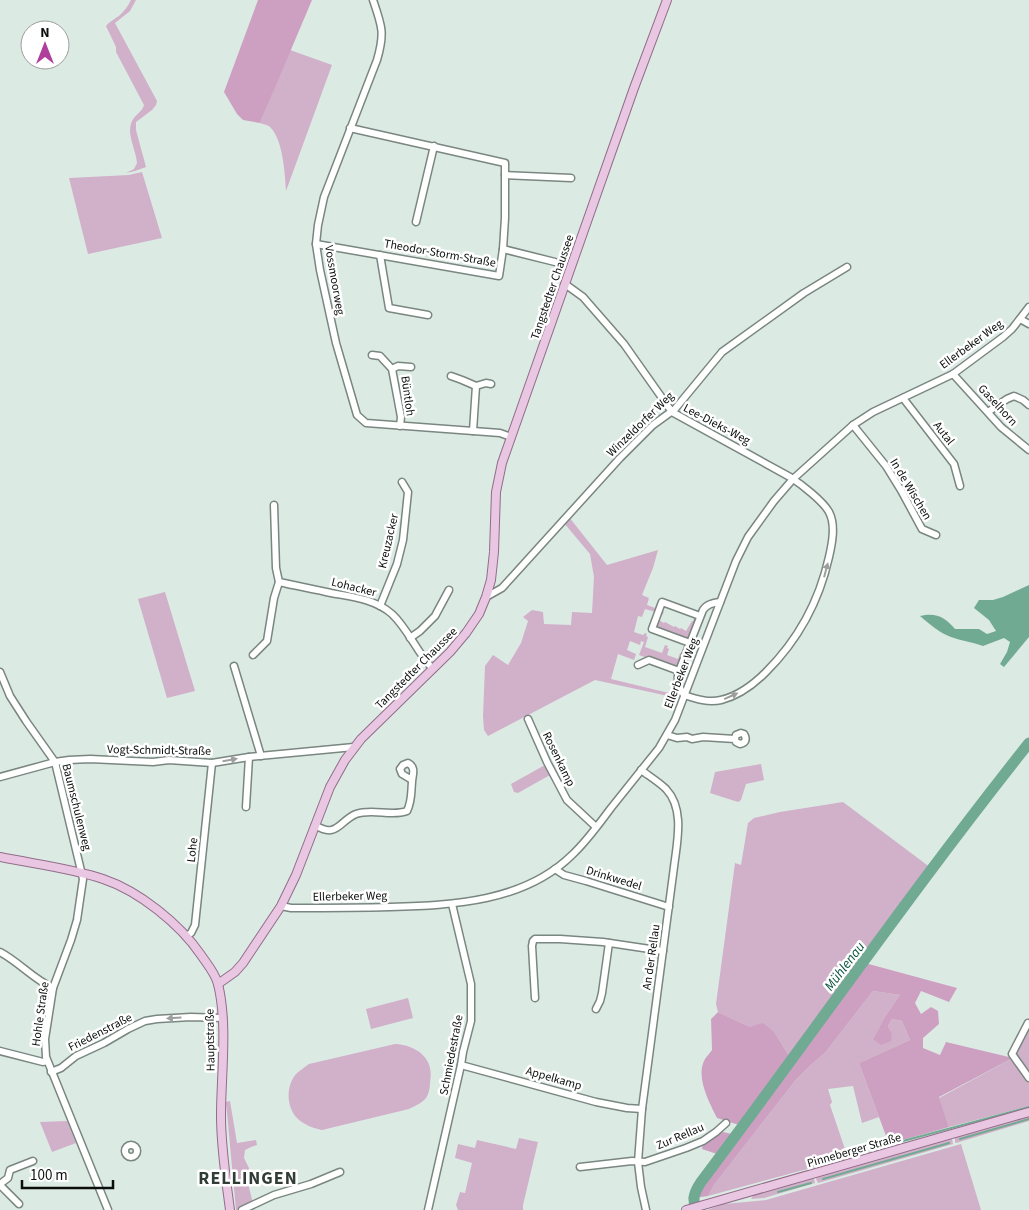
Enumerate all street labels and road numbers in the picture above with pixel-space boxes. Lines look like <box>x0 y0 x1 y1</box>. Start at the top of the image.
street label: Tangstedter Chaussee <box>527 232 578 342</box>
street label: Theodor-Storm-Straße <box>383 235 497 272</box>
street label: Vossmoorweg <box>320 244 349 316</box>
street label: Ellerbeker Weg <box>936 316 1007 373</box>
street label: Büntloh <box>396 375 419 417</box>
street label: Gaselhorn <box>974 381 1021 430</box>
street label: Winzeldorfer Weg <box>603 388 678 461</box>
street label: Lee-Dieks-Weg <box>680 400 753 449</box>
street label: Autal <box>929 418 958 449</box>
street label: In de Wischen <box>886 455 936 523</box>
street label: Kreuzacker <box>374 511 403 570</box>
street label: Lohacker <box>329 574 379 602</box>
street label: Tangstedter Chaussee <box>372 623 461 713</box>
street label: Ellerbeker Weg <box>660 635 703 711</box>
street label: Rosenkamp <box>538 729 579 790</box>
street label: Vogt-Schmidt-Straße <box>107 741 211 760</box>
street label: Baumschulenweg <box>57 762 96 852</box>
street label: Lohe <box>183 837 202 863</box>
street label: Drinkwedel <box>584 862 644 895</box>
street label: Ellerbeker Weg <box>313 887 388 906</box>
street label: An der Rellau <box>638 923 665 991</box>
street label: Hohle Straße <box>28 981 53 1048</box>
street label: Friedenstraße <box>65 1009 135 1056</box>
street label: Hauptstraße <box>201 1009 220 1071</box>
street label: Schmiedestraße <box>435 1013 468 1097</box>
street label: Appelkamp <box>524 1062 584 1095</box>
street label: Zur Rellau <box>654 1119 707 1154</box>
street label: Pinneberger Straße <box>805 1129 903 1172</box>

